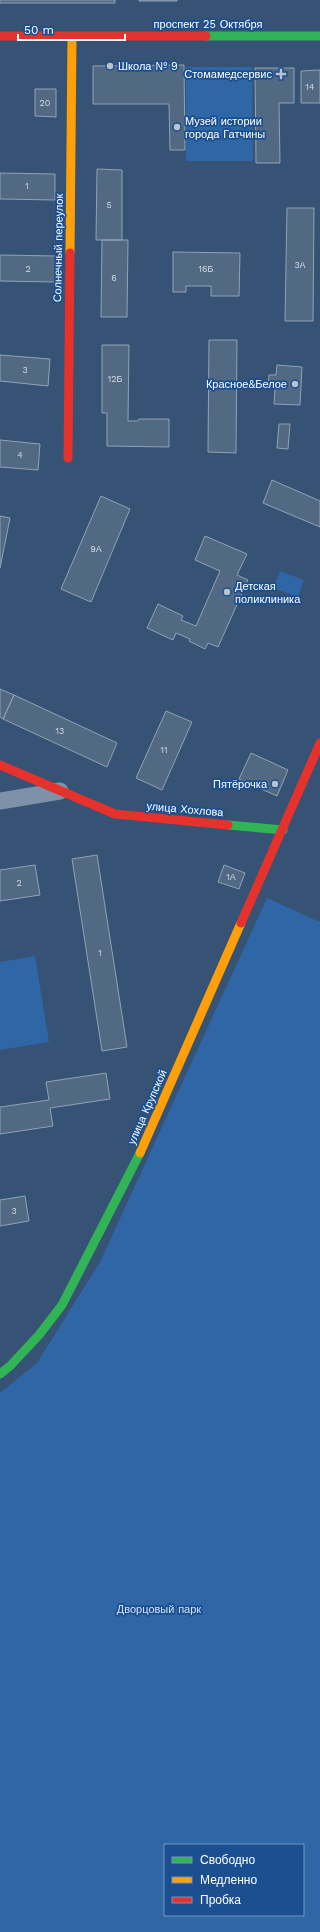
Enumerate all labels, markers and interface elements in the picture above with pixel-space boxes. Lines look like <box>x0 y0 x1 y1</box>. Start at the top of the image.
scale bar <box>18 16 125 42</box>
street label: проспект 25 Октября <box>154 18 262 31</box>
text: 50 m <box>24 23 54 37</box>
place label: Школа № 9 <box>118 60 178 73</box>
marker: Школа № 9 <box>105 61 115 71</box>
place label: Стомамедсервис <box>184 68 272 81</box>
marker: Стомамедсервис <box>275 68 287 80</box>
house number: 14 <box>305 82 315 92</box>
house number: 20 <box>40 98 51 108</box>
place label: Музей истории города Гатчины <box>185 115 265 141</box>
marker: Музей истории города Гатчины <box>172 122 182 132</box>
house number: 1 <box>25 181 29 191</box>
street label: Солнечный переулок <box>51 193 66 302</box>
house number: 5 <box>106 200 112 210</box>
house number: 3А <box>294 260 306 270</box>
house number: 2 <box>25 264 31 274</box>
house number: 16Б <box>199 264 214 274</box>
house number: 6 <box>111 273 117 283</box>
house number: 3 <box>22 365 28 375</box>
house number: 12Б <box>108 374 122 384</box>
place label: Красное&Белое <box>206 378 287 391</box>
marker: Красное&Белое <box>290 379 300 389</box>
house number: 4 <box>17 450 23 460</box>
house number: 9А <box>90 544 102 554</box>
place label: Детская поликлиника <box>235 580 301 606</box>
marker: Детская поликлиника <box>222 587 232 597</box>
house number: 13 <box>56 726 64 736</box>
house number: 11 <box>160 745 168 755</box>
place label: Пятёрочка <box>213 778 268 791</box>
marker: Пятёрочка <box>270 779 280 789</box>
street label: улица Хохлова <box>146 800 225 819</box>
house number: 1А <box>226 872 236 882</box>
house number: 2 <box>16 878 22 888</box>
house number: 1 <box>98 948 102 958</box>
street label: улица Крупской <box>125 1068 170 1147</box>
house number: 3 <box>11 1206 17 1216</box>
park label: Дворцовый парк <box>117 1603 201 1616</box>
legend <box>164 1844 304 1916</box>
text: Свободно <box>200 1853 255 1867</box>
text: Медленно <box>200 1873 257 1887</box>
text: Пробка <box>200 1893 241 1907</box>

